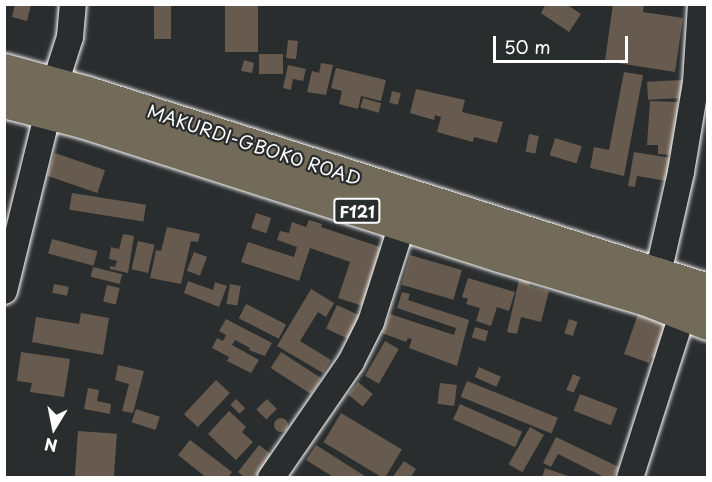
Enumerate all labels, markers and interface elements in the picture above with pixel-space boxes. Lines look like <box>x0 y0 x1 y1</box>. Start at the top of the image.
scale bar <box>496 24 631 62</box>
text: 50 m <box>504 33 551 60</box>
street label: MAKURDI-GBOKO ROAD <box>144 100 364 190</box>
road number: F121 <box>333 198 381 224</box>
north arrow <box>24 398 84 458</box>
text: N <box>43 433 59 459</box>

